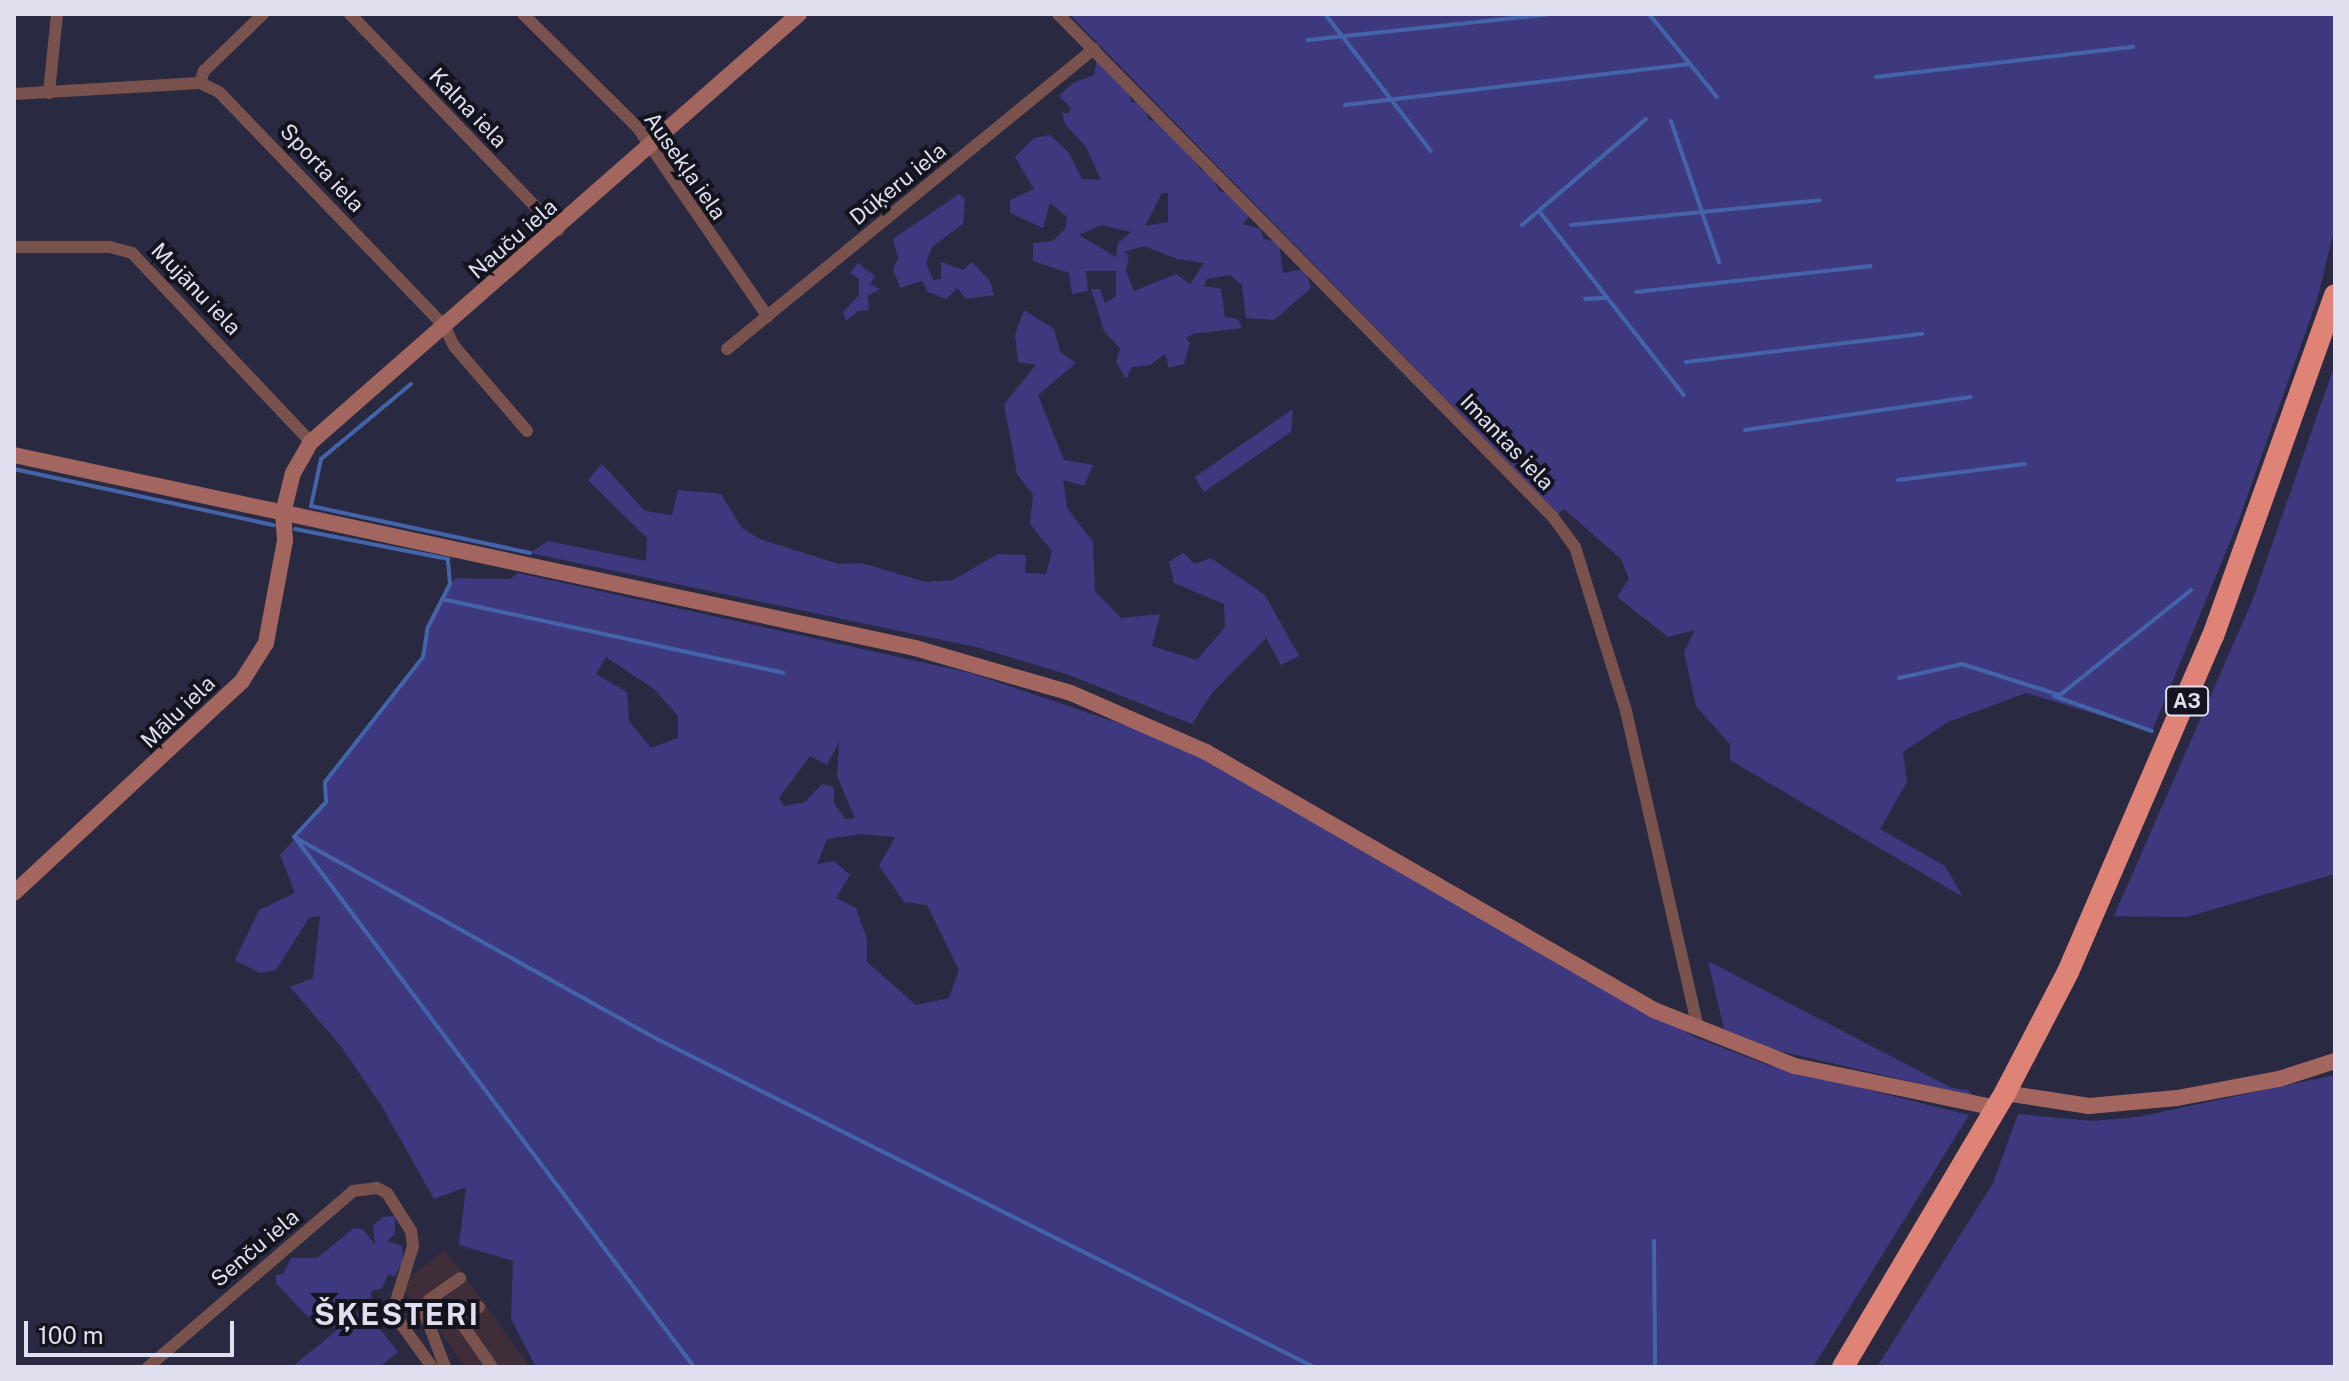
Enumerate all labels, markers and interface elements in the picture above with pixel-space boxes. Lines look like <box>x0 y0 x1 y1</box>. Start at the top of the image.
street label: Kalna iela <box>424 63 512 153</box>
street label: Ausekļa iela <box>638 107 732 225</box>
street label: Sporta iela <box>274 118 370 218</box>
street label: Dūķeru iela <box>845 137 951 231</box>
street label: Nauču iela <box>464 194 562 284</box>
street label: Mujānu iela <box>146 238 246 340</box>
street label: Imantas iela <box>1455 388 1559 496</box>
street label: Mālu iela <box>136 670 220 754</box>
road number: A3 <box>2165 685 2209 717</box>
street label: Senču iela <box>206 1204 304 1292</box>
district label: ŠĶESTERI <box>314 1296 480 1332</box>
scale bar <box>28 1305 238 1355</box>
text: 100 m <box>38 1321 104 1349</box>

